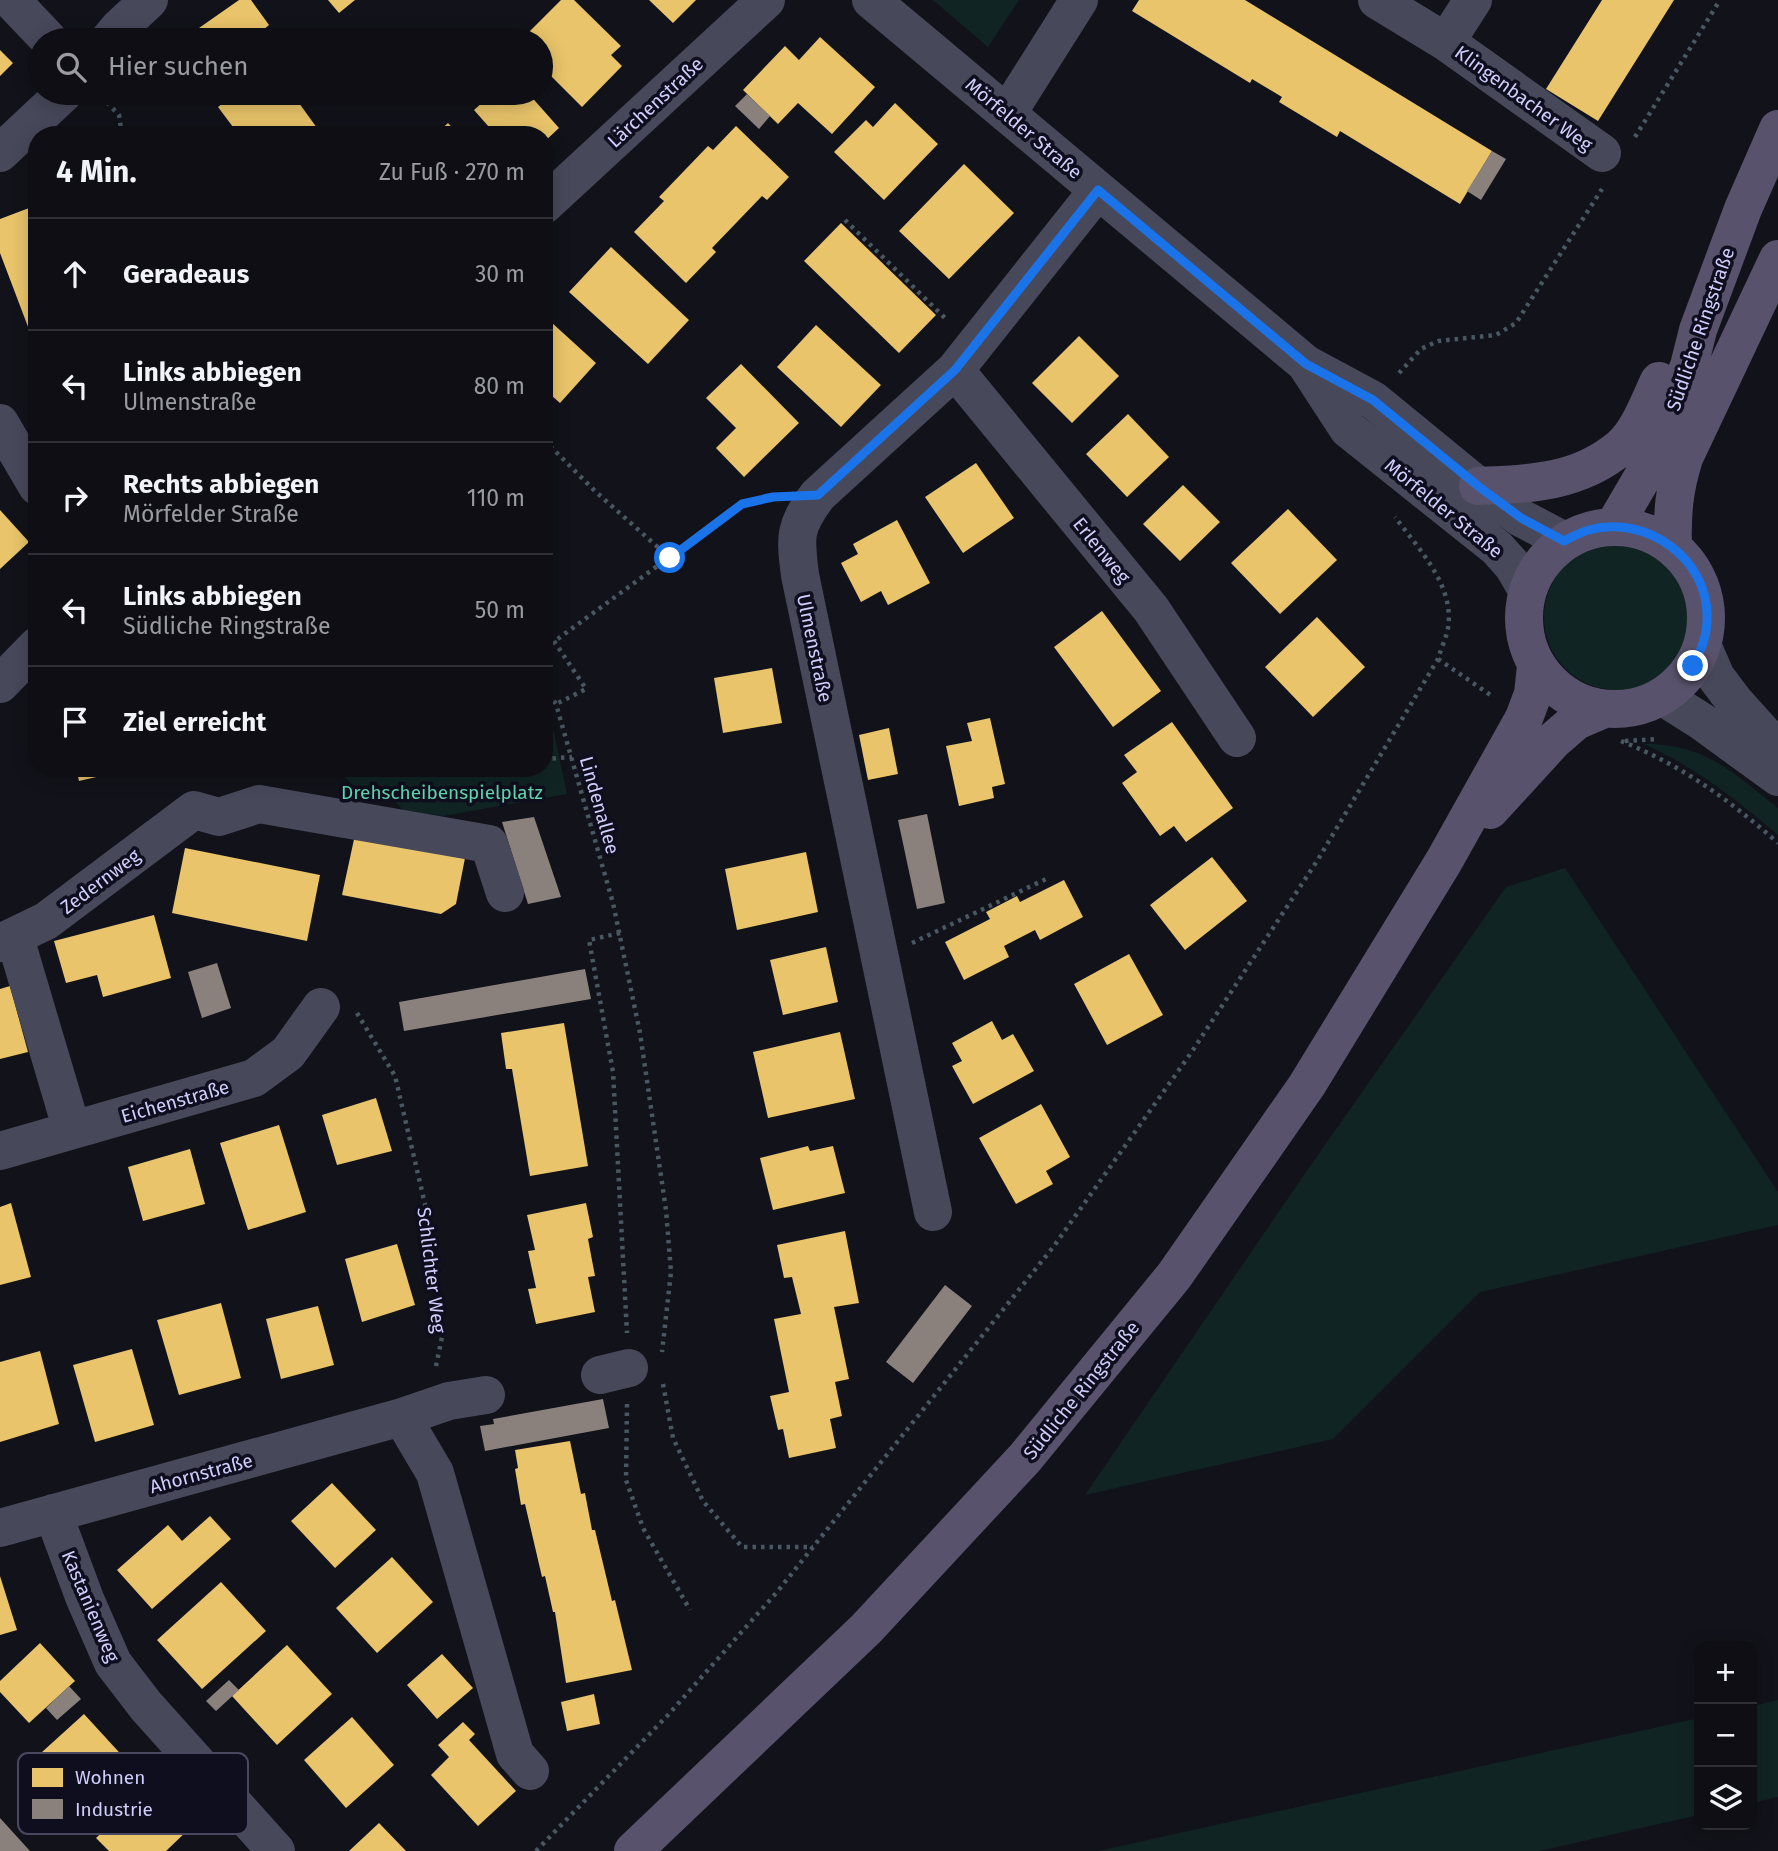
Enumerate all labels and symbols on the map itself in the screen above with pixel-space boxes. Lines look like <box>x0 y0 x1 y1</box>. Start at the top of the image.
street label: Klingenbacher Weg <box>1450 41 1597 156</box>
street label: Lärchenstraße <box>603 52 708 153</box>
street label: Mörfelder Straße <box>961 73 1087 184</box>
street label: Südliche Ringstraße <box>1662 244 1739 414</box>
street label: Mörfelder Straße <box>1380 454 1507 563</box>
street label: Erlenweg <box>1068 513 1135 588</box>
route start <box>654 542 685 573</box>
street label: Ulmenstraße <box>792 592 837 704</box>
route end <box>1677 650 1708 681</box>
street label: Lindenallee <box>575 754 624 857</box>
park label: Drehscheibenspielplatz <box>341 781 543 804</box>
street label: Zedernweg <box>56 844 145 919</box>
street label: Eichenstraße <box>118 1075 232 1128</box>
street label: Schlichter Weg <box>412 1206 451 1334</box>
street label: Südliche Ringstraße <box>1019 1316 1144 1464</box>
street label: Ahornstraße <box>147 1449 255 1498</box>
street label: Kastanienweg <box>57 1547 124 1666</box>
legend <box>18 1753 248 1834</box>
text: Wohnen <box>75 1766 145 1789</box>
text: Industrie <box>75 1798 153 1821</box>

